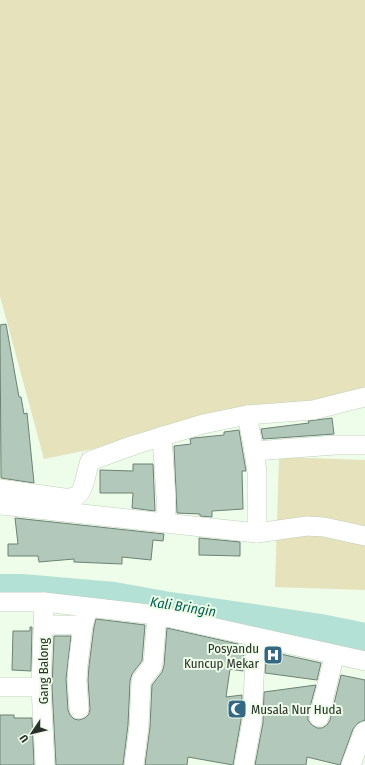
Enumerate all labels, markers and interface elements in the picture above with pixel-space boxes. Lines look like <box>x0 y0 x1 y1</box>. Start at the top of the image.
water label: Kali Bringin <box>149 593 217 621</box>
street label: Gang Balong <box>36 637 51 704</box>
place label: Posyandu Kuncup Mekar <box>184 641 259 671</box>
hospital icon: Posyandu Kuncup Mekar <box>262 644 284 666</box>
mosque icon: Musala Nur Huda <box>226 698 248 720</box>
place label: Musala Nur Huda <box>251 702 342 717</box>
north arrow <box>12 713 52 753</box>
text: U <box>17 732 31 745</box>

